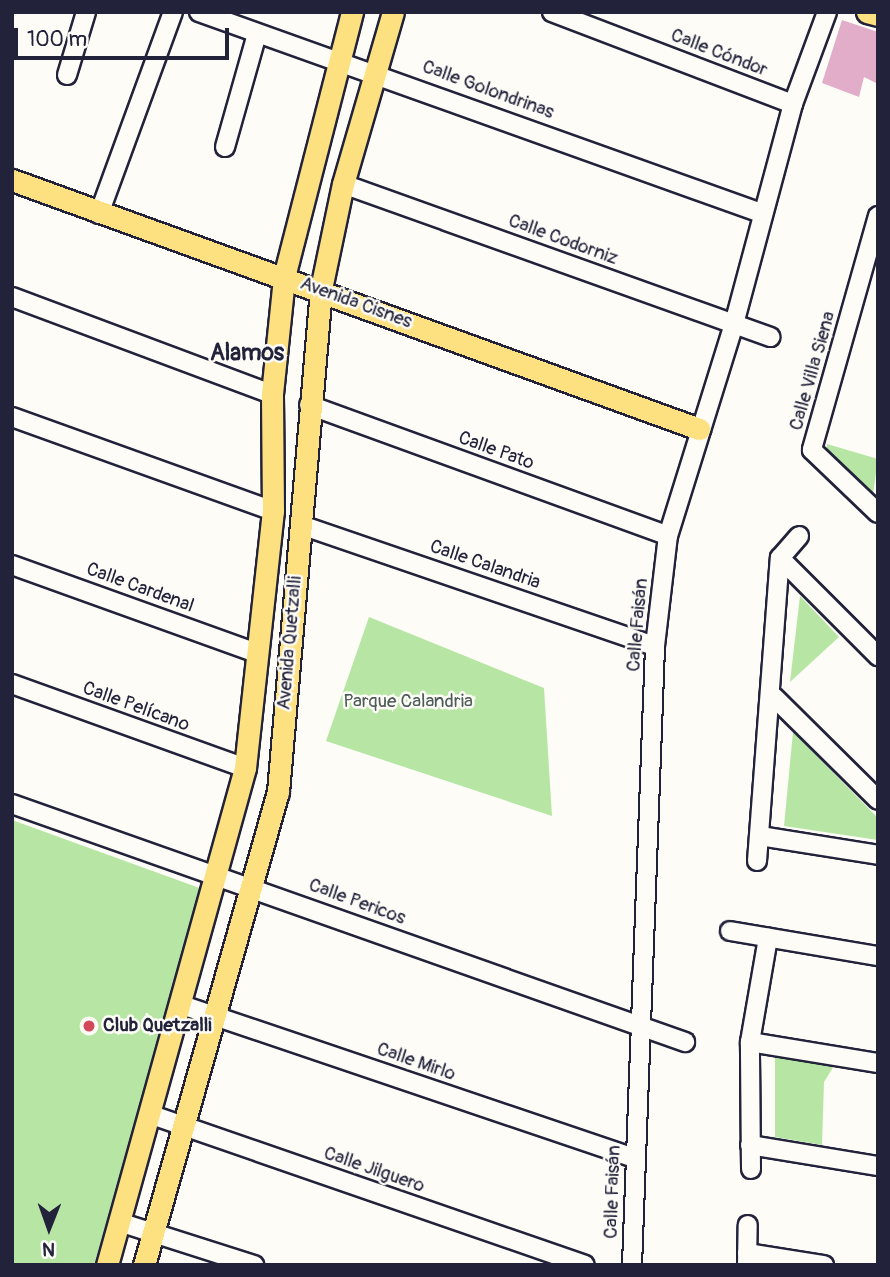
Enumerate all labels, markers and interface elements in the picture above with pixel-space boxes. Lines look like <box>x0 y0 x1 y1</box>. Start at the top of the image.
scale bar <box>18 14 233 58</box>
street label: Calle Cóndor <box>667 24 771 82</box>
text: 100 m <box>27 26 87 53</box>
street label: Calle Golondrinas <box>419 56 557 124</box>
street label: Calle Codorniz <box>505 210 621 270</box>
street label: Avenida Cisnes <box>297 272 415 334</box>
street label: Calle Villa Siena <box>785 309 841 433</box>
district label: Alamos <box>210 339 284 367</box>
street label: Calle Pato <box>455 427 537 475</box>
street label: Calle Calandria <box>427 535 543 595</box>
street label: Calle Cardenal <box>83 558 197 618</box>
street label: Avenida Quetzalli <box>273 575 307 711</box>
street label: Calle Faisán <box>623 577 653 673</box>
street label: Calle Pelícano <box>79 677 193 737</box>
park label: Parque Calandria <box>343 691 473 713</box>
street label: Calle Pericos <box>305 874 409 930</box>
place label: Club Quetzalli <box>103 1015 212 1037</box>
marker: Club Quetzalli <box>81 1018 97 1034</box>
street label: Calle Mirlo <box>374 1038 458 1086</box>
street label: Calle Jilguero <box>321 1142 427 1198</box>
street label: Calle Faisán <box>600 1145 626 1239</box>
north arrow <box>14 1193 84 1263</box>
text: N <box>42 1237 55 1261</box>

